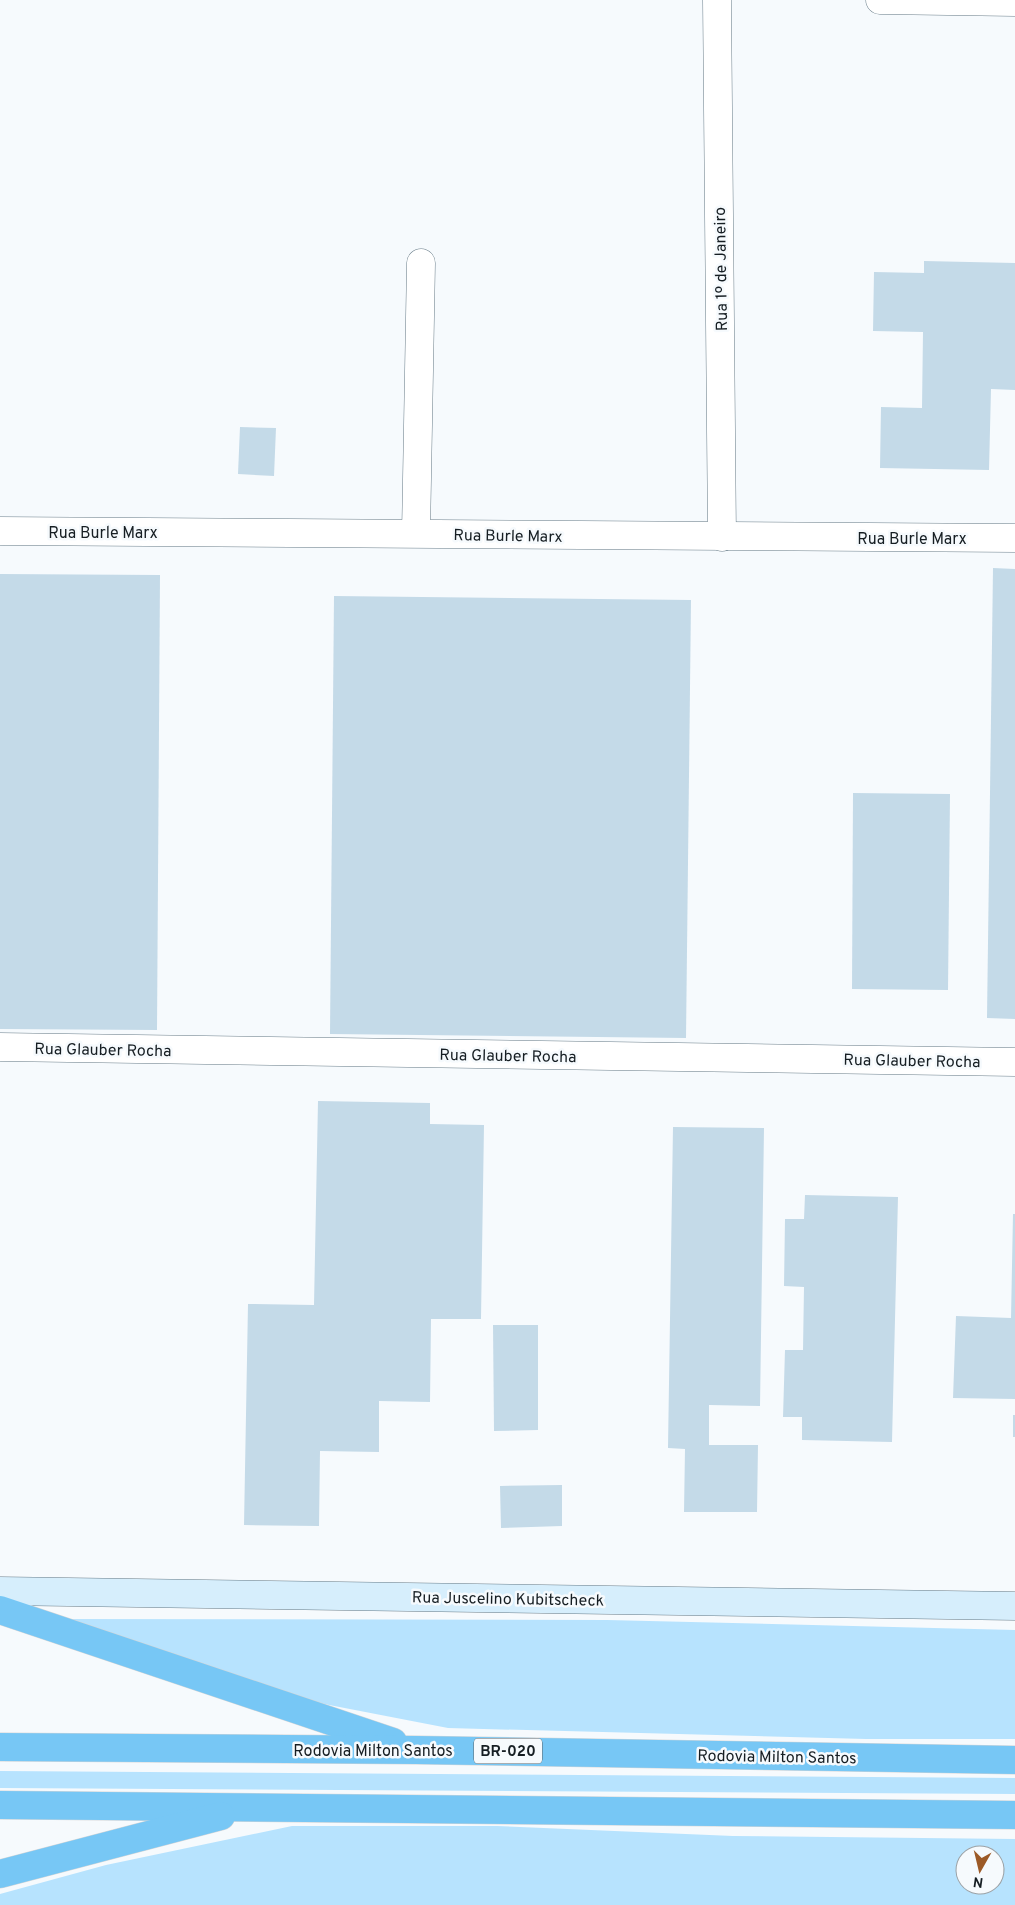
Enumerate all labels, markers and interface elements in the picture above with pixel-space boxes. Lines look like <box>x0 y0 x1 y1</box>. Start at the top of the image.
street label: Rua 1º de Janeiro <box>711 207 733 331</box>
street label: Rua Burle Marx <box>48 524 158 544</box>
street label: Rua Burle Marx <box>453 526 563 548</box>
street label: Rua Burle Marx <box>857 530 967 550</box>
street label: Rua Glauber Rocha <box>34 1040 172 1062</box>
street label: Rua Glauber Rocha <box>439 1046 577 1068</box>
street label: Rua Glauber Rocha <box>843 1051 981 1073</box>
street label: Rua Juscelino Kubitscheck <box>412 1588 604 1612</box>
road number: BR-020 <box>474 1738 542 1764</box>
street label: Rodovia Milton Santos <box>293 1742 453 1762</box>
street label: Rodovia Milton Santos <box>697 1747 857 1769</box>
north arrow <box>955 1845 1005 1895</box>
text: N <box>972 1872 985 1891</box>

